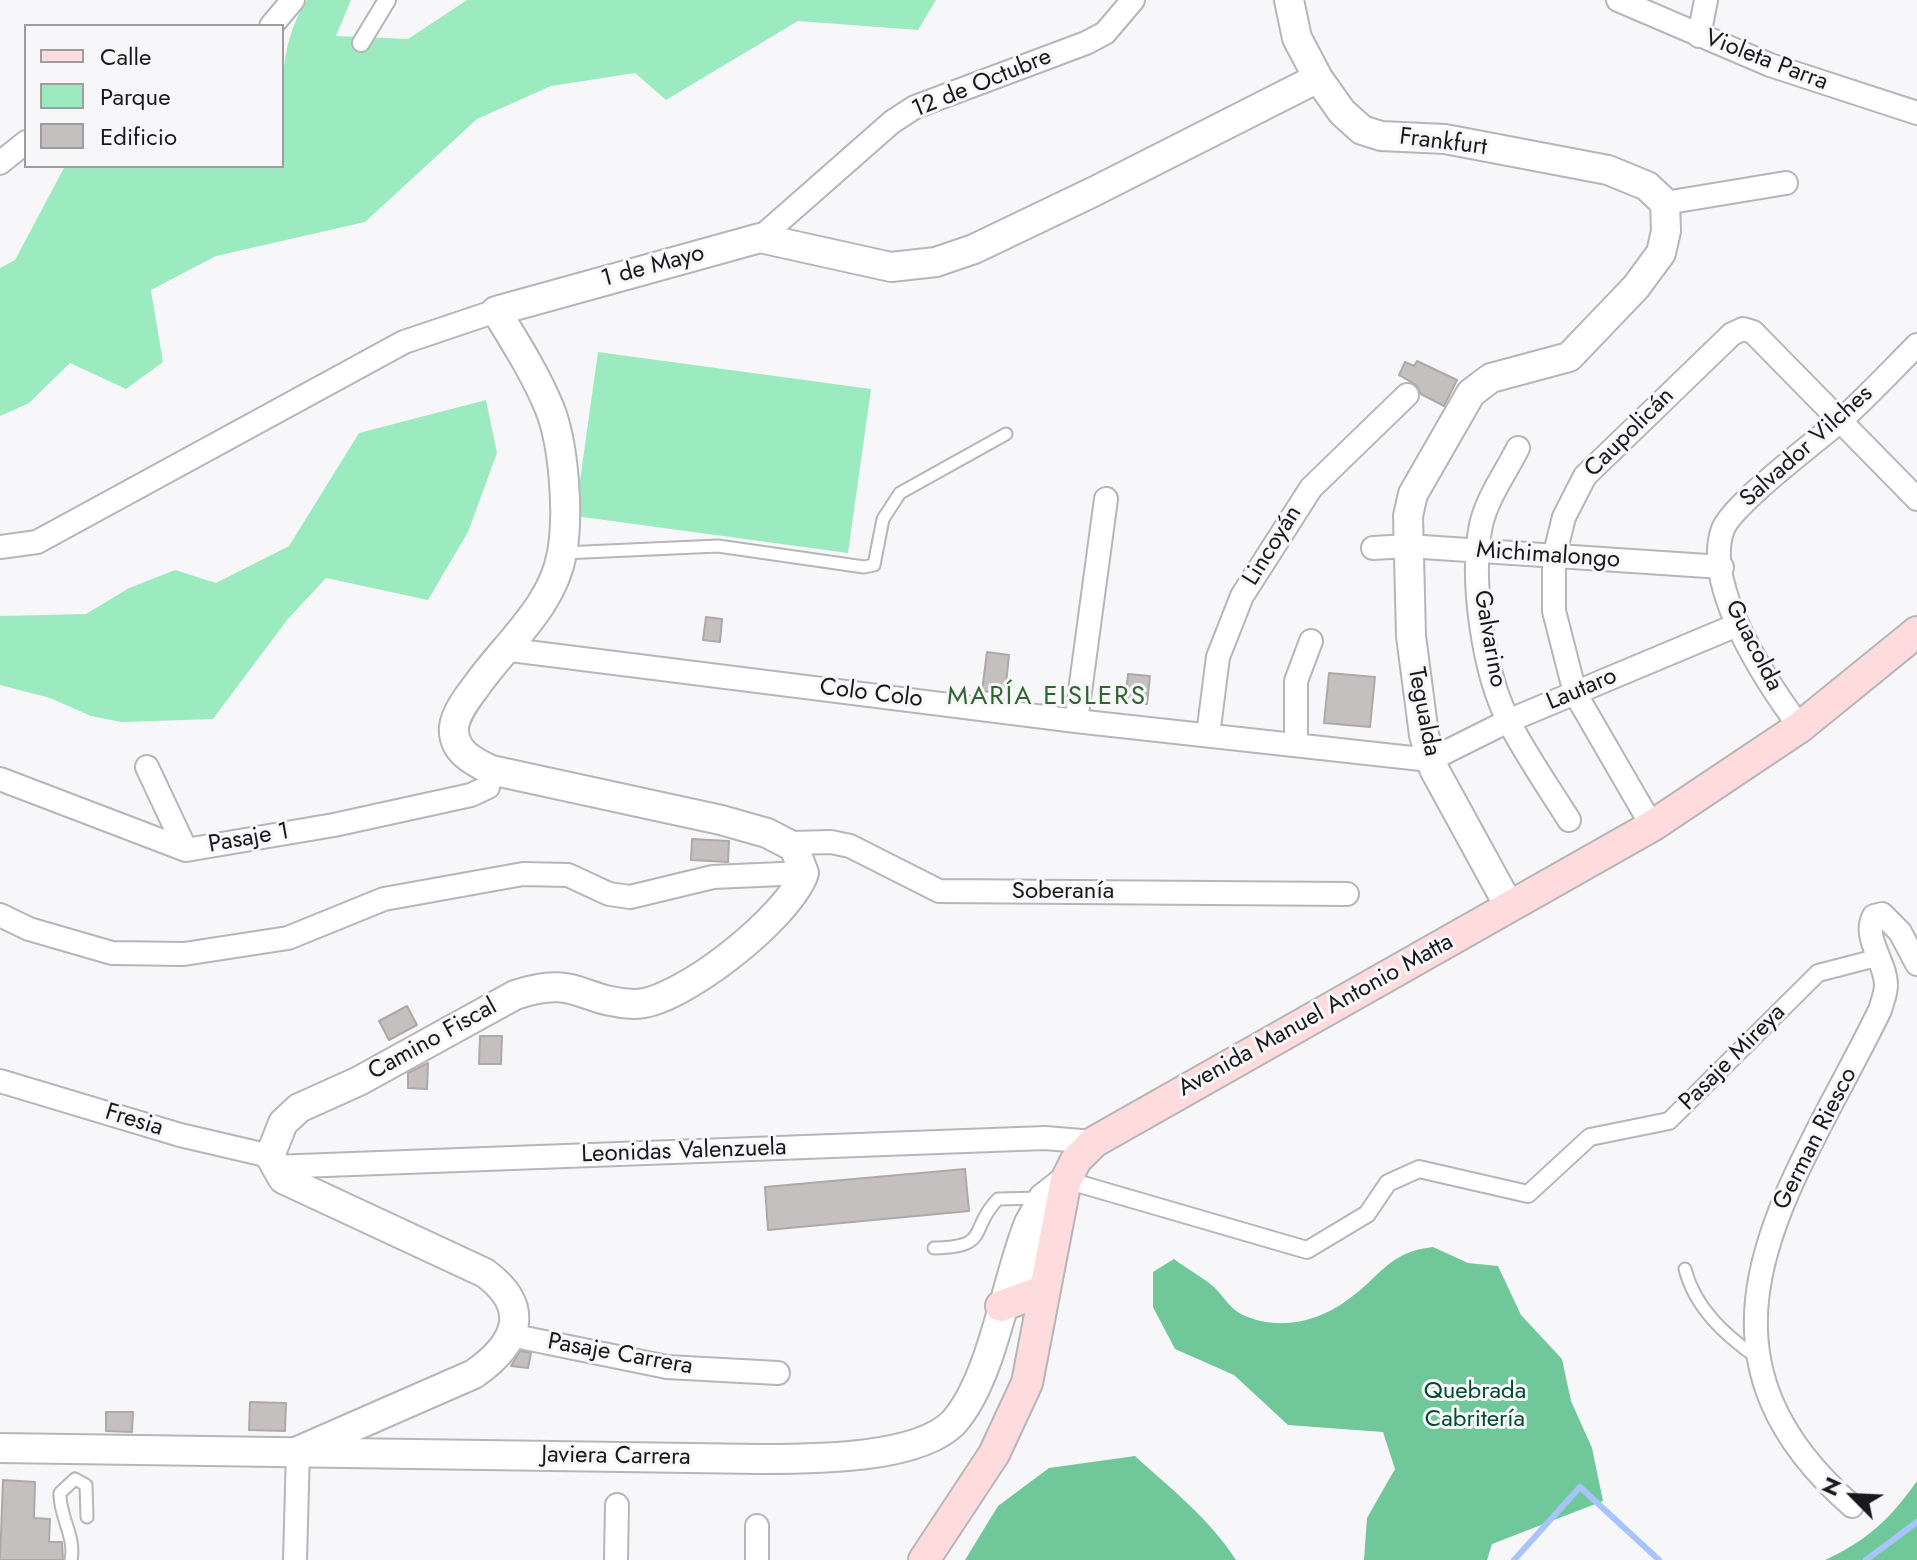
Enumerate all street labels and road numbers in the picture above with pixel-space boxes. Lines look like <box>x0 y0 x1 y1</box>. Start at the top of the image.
street label: Violeta Parra <box>1700 24 1832 98</box>
street label: 12 de Octubre <box>908 43 1056 125</box>
street label: Frankfurt <box>1398 123 1488 163</box>
street label: 1 de Mayo <box>598 239 708 295</box>
street label: Salvador Vilches <box>1735 380 1879 514</box>
street label: Caupolicán <box>1579 382 1681 484</box>
street label: Lincoyán <box>1237 501 1309 591</box>
street label: Michimalongo <box>1475 537 1621 575</box>
street label: Galvarino <box>1466 588 1512 690</box>
street label: Guacolda <box>1718 596 1788 696</box>
street label: Lautaro <box>1543 662 1621 718</box>
street label: Tegualda <box>1400 665 1446 759</box>
street label: Colo Colo <box>818 673 924 715</box>
street label: Pasaje 1 <box>206 818 292 860</box>
street label: Soberanía <box>1012 878 1114 906</box>
street label: Avenida Manuel Antonio Matta <box>1173 928 1459 1104</box>
street label: Camino Fiscal <box>364 993 502 1087</box>
street label: Pasaje Mireya <box>1674 999 1792 1117</box>
street label: German Riesco <box>1768 1063 1864 1215</box>
street label: Fresia <box>101 1099 167 1143</box>
street label: Leonidas Valenzuela <box>581 1134 787 1170</box>
street label: Pasaje Carrera <box>545 1328 695 1382</box>
street label: Javiera Carrera <box>541 1441 691 1473</box>

